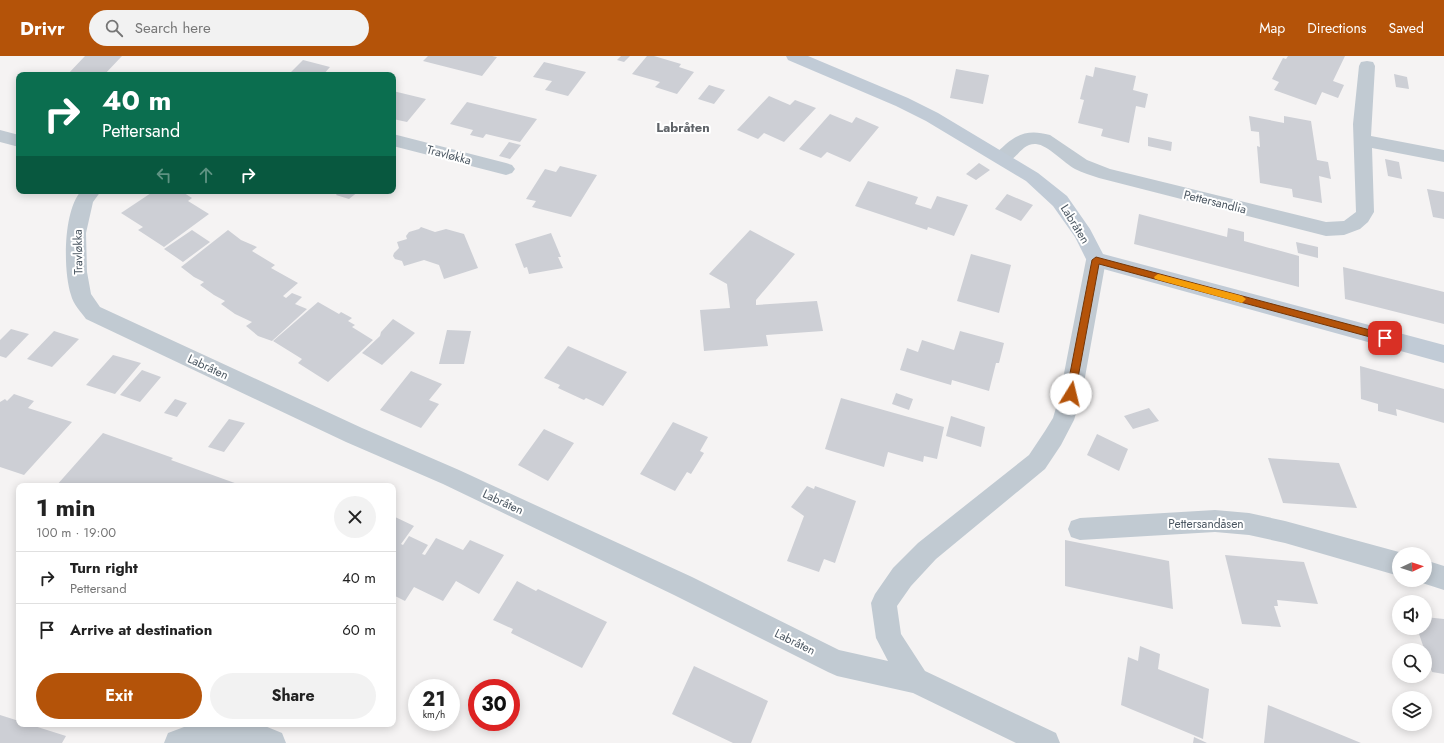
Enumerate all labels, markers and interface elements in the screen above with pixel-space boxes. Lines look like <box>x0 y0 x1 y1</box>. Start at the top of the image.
search box <box>89 10 369 46</box>
text: Drivr <box>20 15 65 42</box>
icon: search <box>103 17 125 39</box>
text: Search here <box>135 17 211 39</box>
text: Map <box>1259 18 1285 38</box>
text: Directions <box>1307 18 1367 38</box>
text: Saved <box>1389 18 1424 38</box>
text: 40 m <box>102 80 171 121</box>
icon: right <box>36 88 88 140</box>
text: Pettersand <box>102 118 180 144</box>
district label: Labråten <box>656 118 710 137</box>
street label: Travløkka <box>425 140 473 170</box>
icon: left <box>153 164 175 186</box>
icon: ahead <box>195 164 217 186</box>
icon: right <box>237 164 259 186</box>
street label: Pettersandlia <box>1182 186 1248 219</box>
street label: Labråten <box>1056 201 1094 247</box>
street label: Travløkka <box>69 229 87 275</box>
pin <box>1368 321 1402 355</box>
icon: arrive <box>1374 327 1396 349</box>
street label: Labråten <box>185 350 231 384</box>
position arrow <box>1050 373 1092 415</box>
street label: Labråten <box>480 485 526 519</box>
text: 1 min <box>36 490 96 525</box>
button: close <box>334 496 376 538</box>
street label: Pettersandåsen <box>1168 515 1244 533</box>
text: 100 m · 19:00 <box>36 523 116 542</box>
north arrow <box>1392 547 1432 587</box>
map controls <box>1392 547 1432 731</box>
text: Turn right <box>70 557 138 579</box>
icon: right <box>36 567 58 589</box>
text: 40 m <box>342 567 376 589</box>
text: Pettersand <box>70 579 127 598</box>
button: sound <box>1392 595 1432 635</box>
icon: arrive <box>36 619 58 641</box>
text: Arrive at destination <box>70 619 212 641</box>
text: 60 m <box>342 619 376 641</box>
street label: Labråten <box>772 624 818 660</box>
button: search <box>1392 643 1432 683</box>
button: Exit <box>36 673 202 719</box>
button: Share <box>210 673 376 719</box>
speed limit sign: 30 <box>468 679 520 731</box>
text: 21 <box>422 685 446 714</box>
button: layers <box>1392 691 1432 731</box>
text: km/h <box>423 707 445 722</box>

